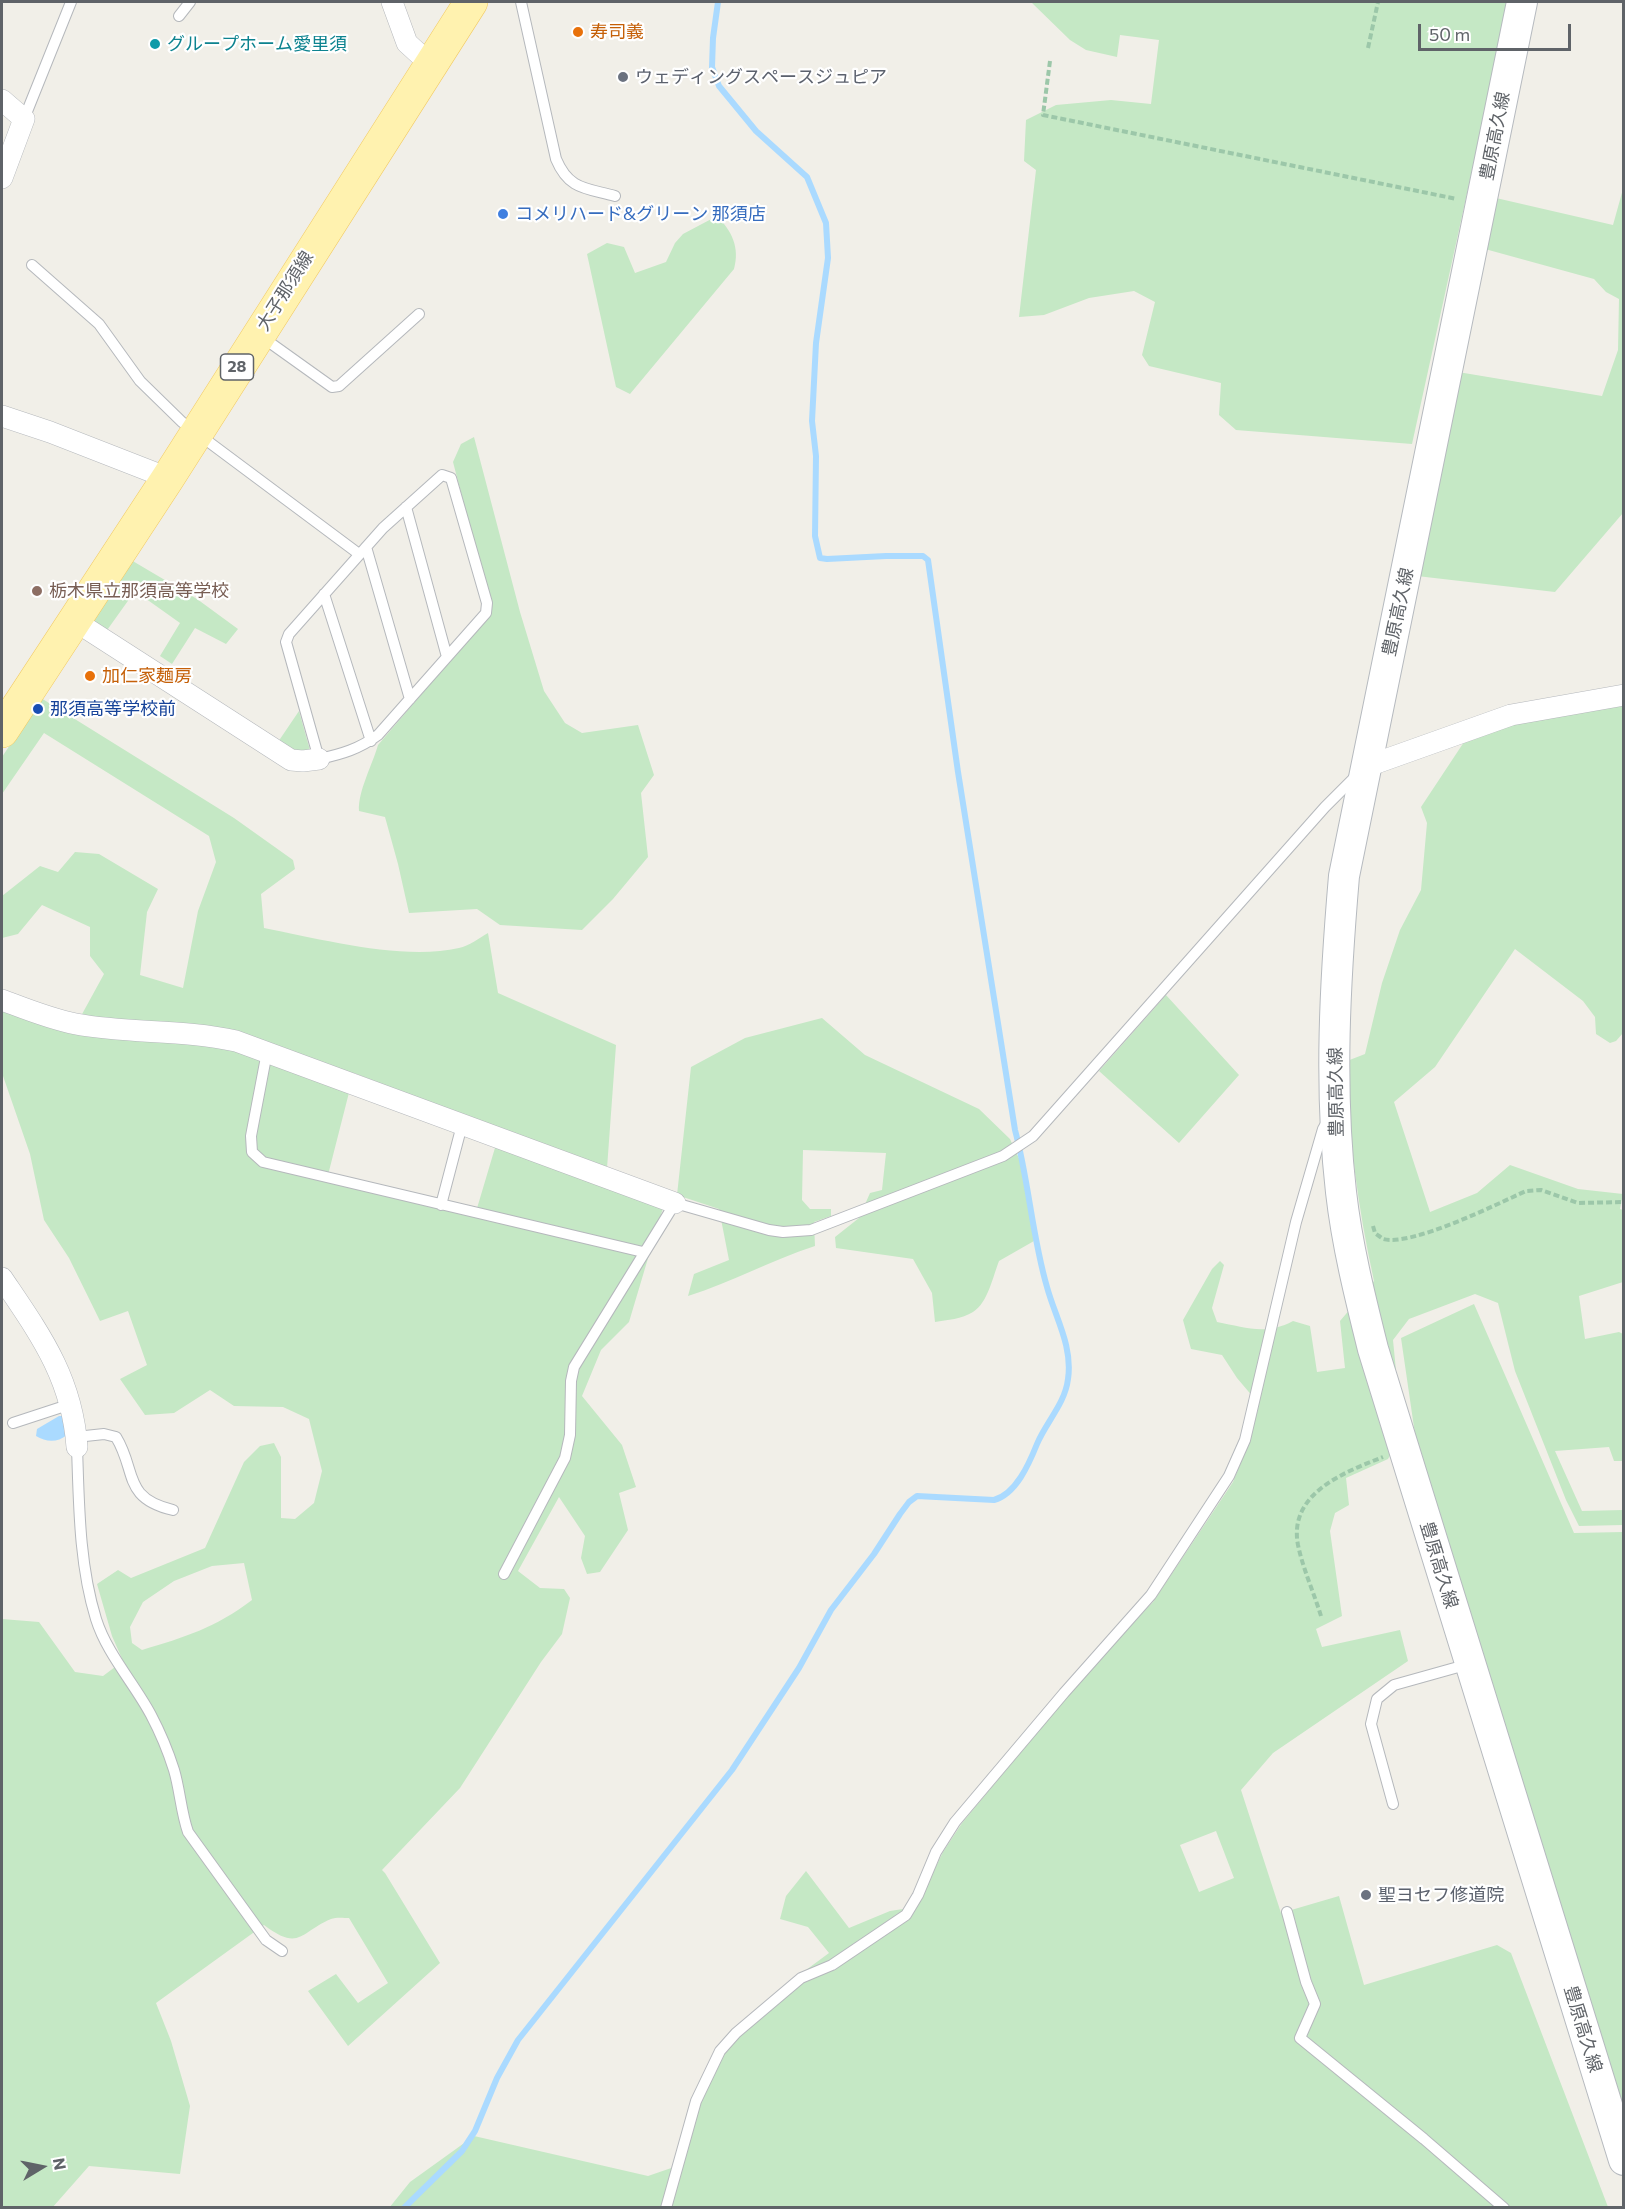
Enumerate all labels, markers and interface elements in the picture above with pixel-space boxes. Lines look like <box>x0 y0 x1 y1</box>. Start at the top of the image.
scale bar <box>1421 12 1574 50</box>
place label: 寿司義 <box>590 21 644 43</box>
text: 50 m <box>1429 23 1470 45</box>
marker: 寿司義 <box>571 25 585 39</box>
place label: グループホーム愛里須 <box>167 33 347 55</box>
marker: グループホーム愛里須 <box>148 37 162 51</box>
place label: ウェディングスペースジュピア <box>635 66 887 88</box>
marker: ウェディングスペースジュピア <box>616 70 630 84</box>
street label: 豊原高久線 <box>1476 90 1514 182</box>
place label: コメリハード&グリーン 那須店 <box>515 203 766 225</box>
marker: コメリハード&グリーン 那須店 <box>496 207 510 221</box>
street label: 大子那須線 <box>252 247 318 335</box>
road number: 28 <box>220 354 254 380</box>
street label: 豊原高久線 <box>1378 566 1418 658</box>
place label: 栃木県立那須高等学校 <box>49 580 229 602</box>
marker: 栃木県立那須高等学校 <box>30 584 44 598</box>
place label: 加仁家麺房 <box>102 665 192 687</box>
marker: 加仁家麺房 <box>83 669 97 683</box>
place label: 那須高等学校前 <box>50 698 176 720</box>
marker: 那須高等学校前 <box>31 702 45 716</box>
street label: 豊原高久線 <box>1324 1047 1348 1137</box>
street label: 豊原高久線 <box>1416 1519 1462 1611</box>
place label: 聖ヨセフ修道院 <box>1378 1884 1504 1906</box>
marker: 聖ヨセフ修道院 <box>1359 1888 1373 1902</box>
street label: 豊原高久線 <box>1560 1983 1606 2075</box>
north arrow <box>12 2137 72 2197</box>
text: N <box>50 2156 71 2171</box>

